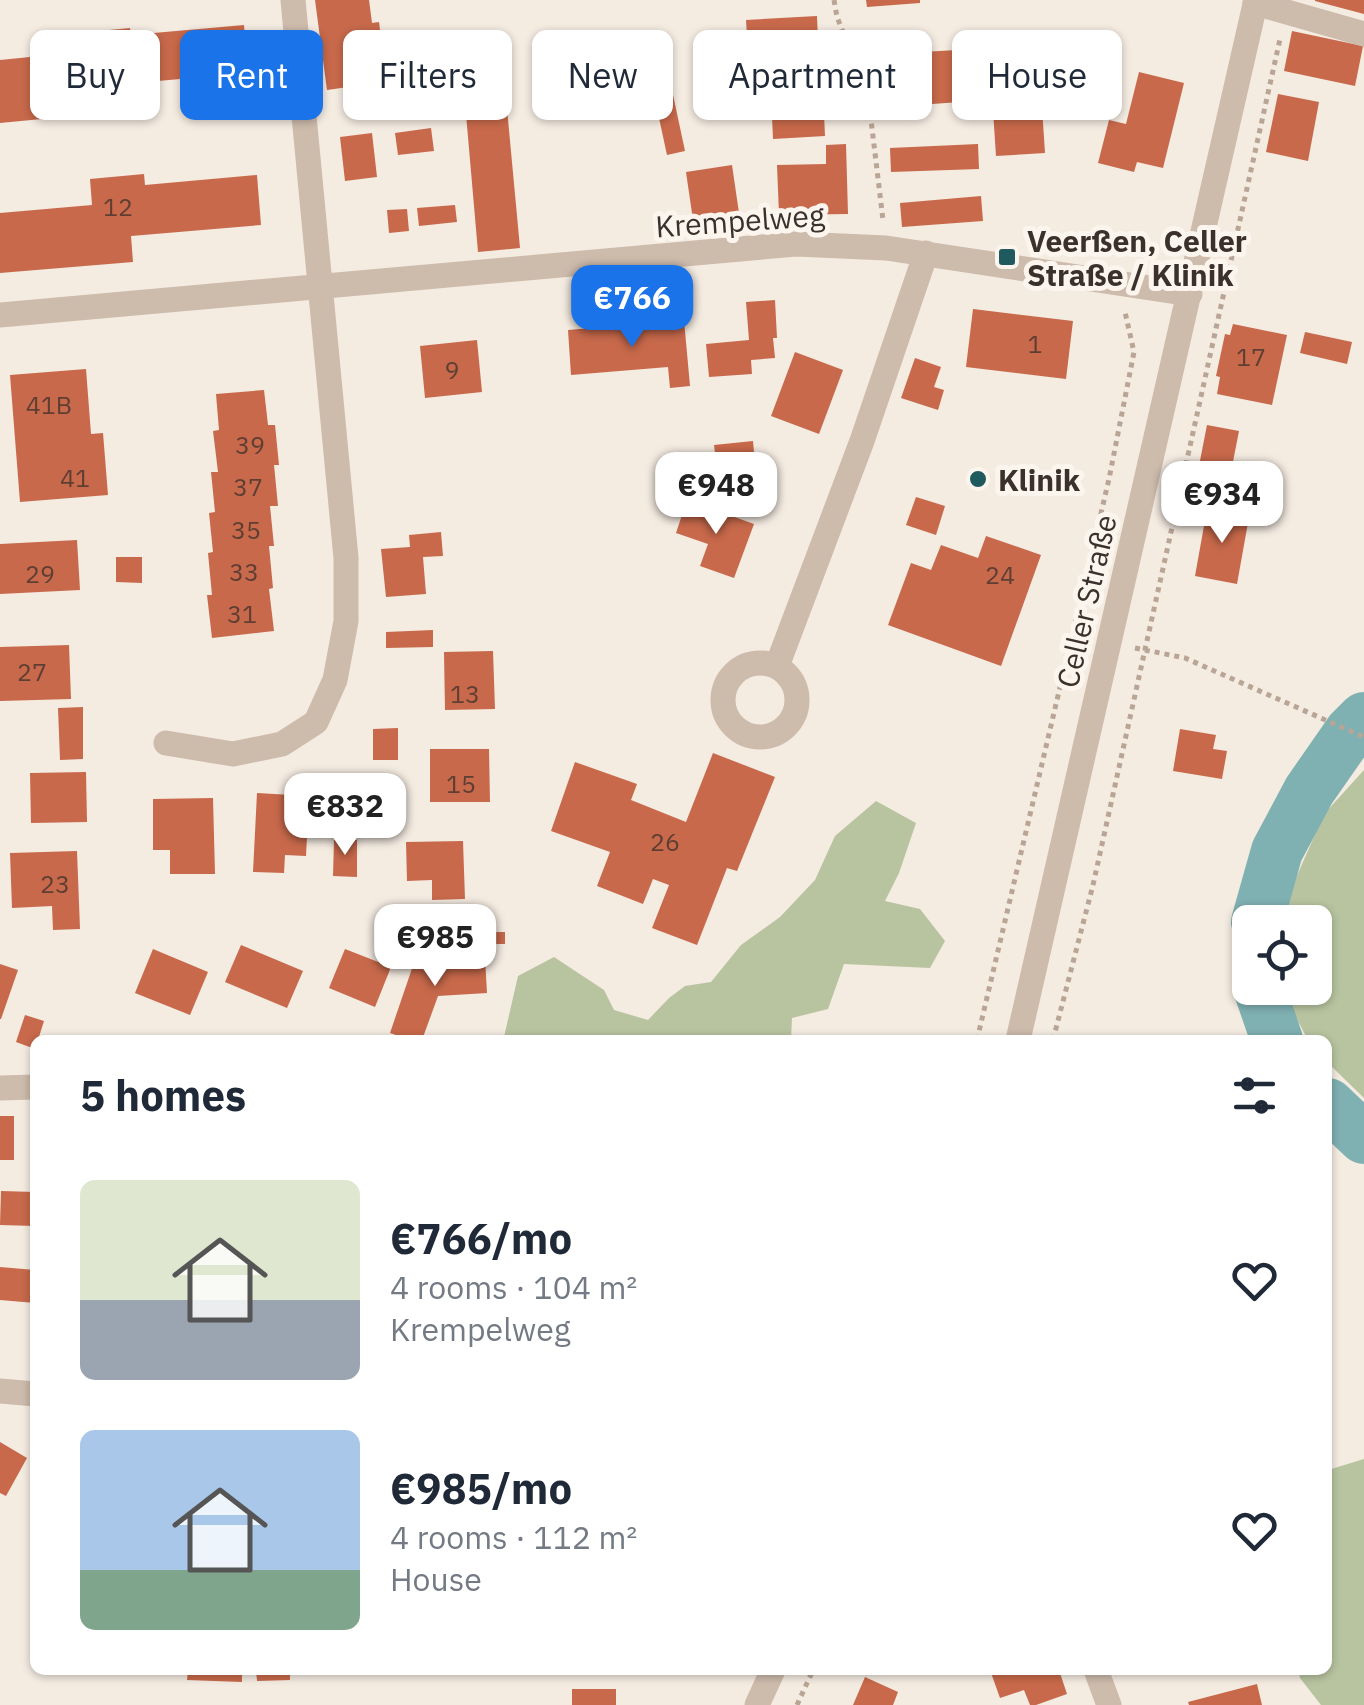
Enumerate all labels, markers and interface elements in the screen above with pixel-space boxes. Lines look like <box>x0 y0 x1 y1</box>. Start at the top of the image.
chip: Buy <box>30 30 160 120</box>
chip: Rent <box>180 30 323 120</box>
chip: Filters <box>343 30 512 120</box>
chip: New <box>532 30 673 120</box>
chip: Apartment <box>693 30 932 120</box>
chip: House <box>952 30 1122 120</box>
house number: 12 <box>103 190 133 223</box>
street label: Krempelweg <box>654 195 826 245</box>
place label: Veerßen, Celler Straße / Klinik <box>1027 221 1247 294</box>
marker: Veerßen, Celler Straße / Klinik <box>996 246 1018 268</box>
pin: €766 <box>573 265 691 350</box>
text: €766 <box>593 276 671 318</box>
house number: 1 <box>1027 327 1043 360</box>
house number: 17 <box>1236 340 1266 373</box>
house number: 9 <box>444 353 460 386</box>
house number: 41B <box>26 388 72 421</box>
house number: 39 <box>235 428 265 461</box>
pin: €948 <box>657 452 775 537</box>
place label: Klinik <box>998 460 1081 499</box>
house number: 41 <box>60 461 90 494</box>
pin: €934 <box>1163 461 1281 546</box>
text: €948 <box>677 463 755 505</box>
marker: Klinik <box>967 468 989 490</box>
house number: 37 <box>233 470 263 503</box>
text: €934 <box>1183 472 1261 514</box>
street label: Celler Straße <box>1047 511 1125 691</box>
house number: 35 <box>231 513 261 546</box>
house number: 33 <box>229 555 259 588</box>
house number: 29 <box>25 557 55 590</box>
house number: 24 <box>985 558 1015 591</box>
house number: 31 <box>227 597 257 630</box>
house number: 27 <box>17 655 47 688</box>
house number: 13 <box>450 677 480 710</box>
house number: 15 <box>446 767 476 800</box>
pin: €832 <box>286 773 404 858</box>
text: €832 <box>306 784 384 826</box>
house number: 26 <box>650 825 680 858</box>
house number: 23 <box>40 867 70 900</box>
pin: €985 <box>376 904 494 989</box>
map controls <box>1232 905 1332 1005</box>
button: locate <box>1232 905 1332 1005</box>
text: €985 <box>396 915 474 957</box>
text: 5 homes <box>80 1068 246 1123</box>
icon: filters <box>1227 1068 1282 1123</box>
text: €766/mo <box>390 1211 572 1266</box>
icon: home <box>160 1220 280 1340</box>
icon: heart <box>1227 1253 1282 1308</box>
text: 4 rooms · 104 m² <box>390 1266 637 1308</box>
text: Krempelweg <box>390 1308 571 1350</box>
text: €985/mo <box>390 1461 572 1516</box>
icon: home <box>160 1470 280 1590</box>
icon: heart <box>1227 1503 1282 1558</box>
text: 4 rooms · 112 m² <box>390 1516 637 1558</box>
text: House <box>390 1558 482 1600</box>

